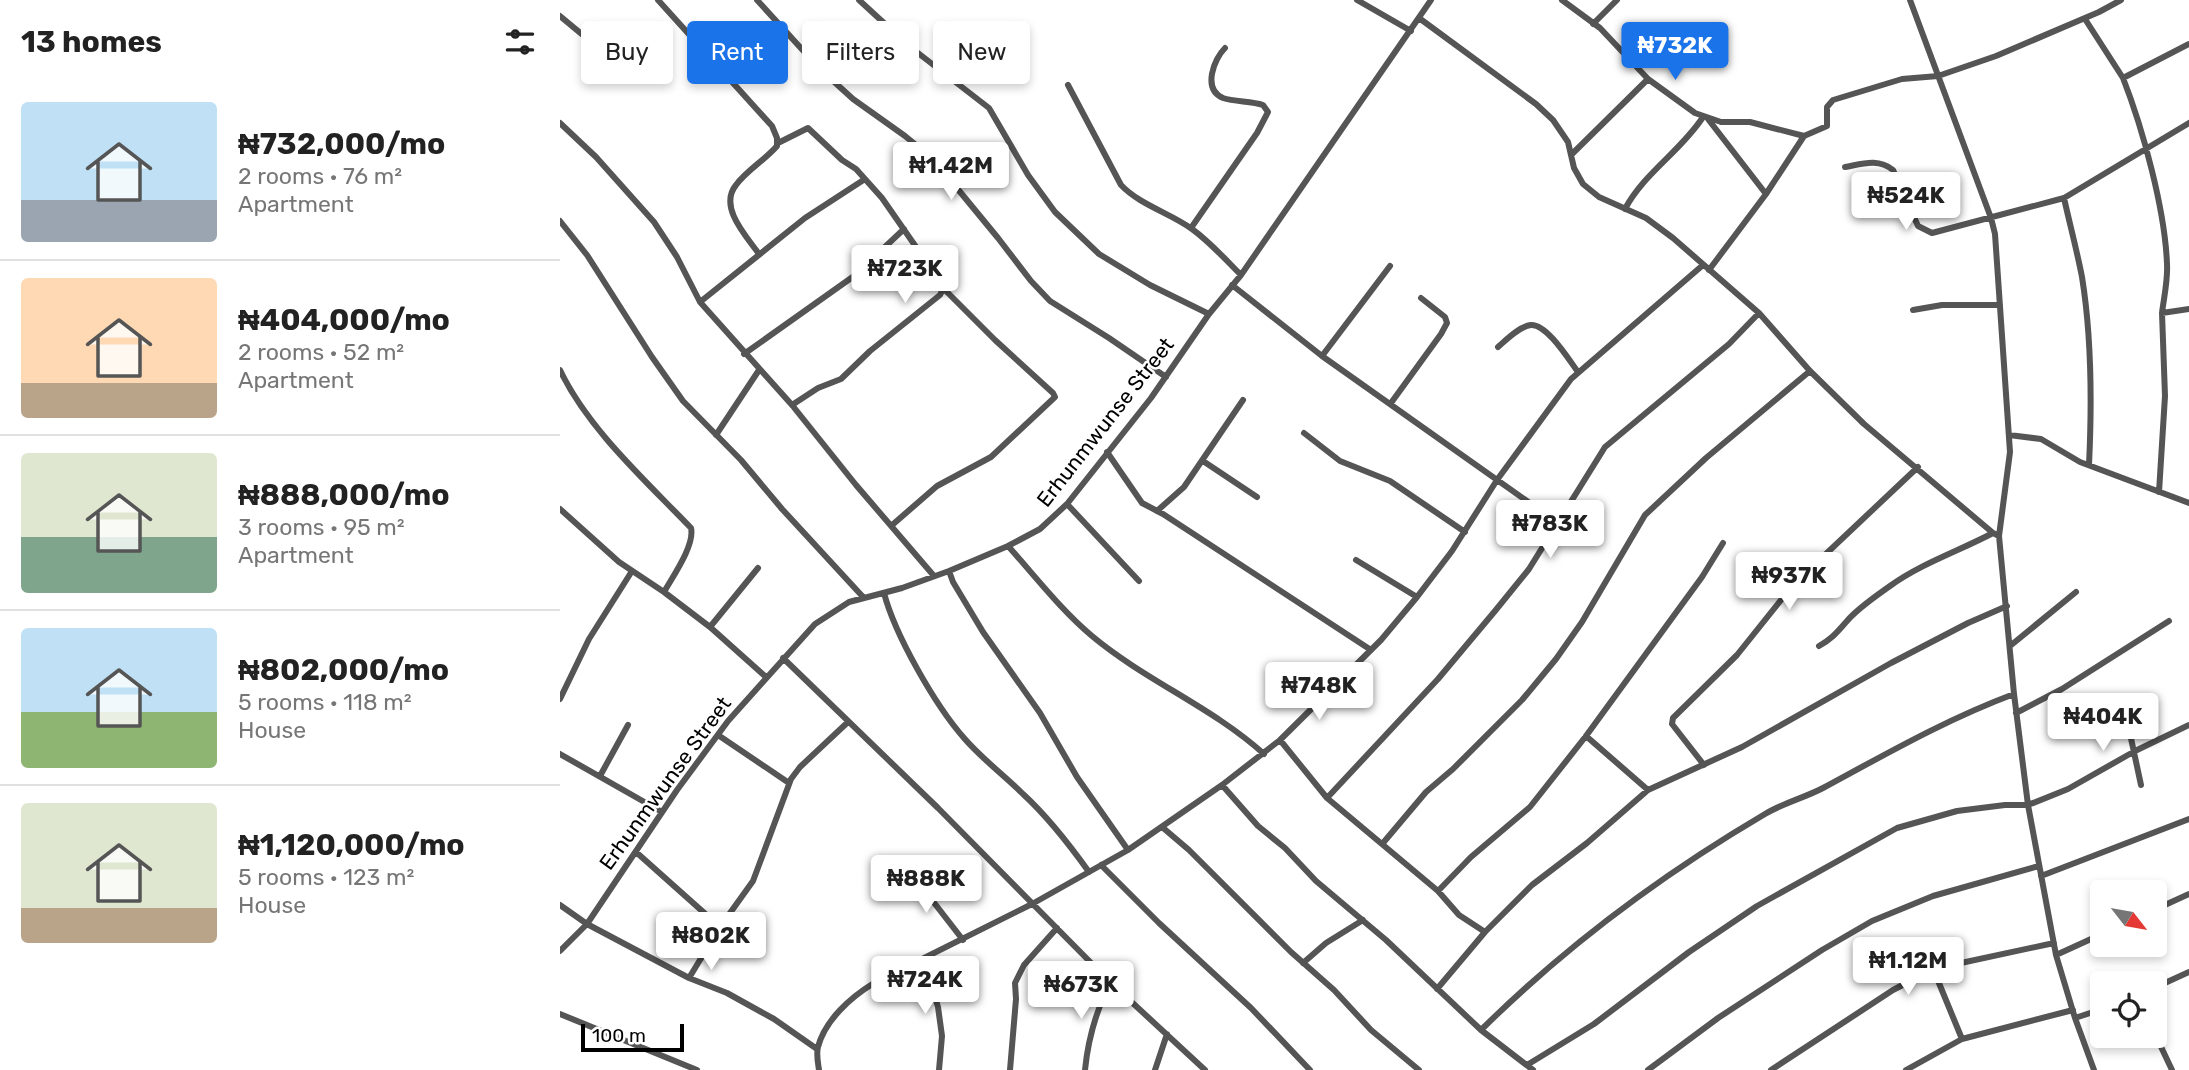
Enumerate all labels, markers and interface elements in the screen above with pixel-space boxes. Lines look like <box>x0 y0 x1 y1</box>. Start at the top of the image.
chip: Buy <box>581 21 673 84</box>
chip: Rent <box>687 21 788 84</box>
chip: Filters <box>802 21 919 84</box>
chip: New <box>933 21 1030 84</box>
pin: ₦732K <box>1626 22 1724 82</box>
icon: filters <box>501 23 539 61</box>
text: 13 homes <box>21 24 162 60</box>
text: ₦732K <box>1637 31 1713 59</box>
text: ₦732,000/mo <box>238 126 445 162</box>
icon: home <box>77 130 161 214</box>
pin: ₦1.42M <box>894 142 1008 202</box>
text: ₦1.42M <box>909 151 993 179</box>
text: 2 rooms · 76 m² <box>238 162 402 190</box>
pin: ₦524K <box>1857 173 1955 232</box>
text: ₦524K <box>1867 181 1945 209</box>
text: Apartment <box>238 190 354 218</box>
pin: ₦723K <box>856 246 954 305</box>
text: ₦723K <box>867 254 943 282</box>
text: ₦404,000/mo <box>238 302 450 338</box>
icon: home <box>77 306 161 390</box>
street label: Erhunmwunse Street <box>1031 332 1179 512</box>
text: 2 rooms · 52 m² <box>238 338 404 366</box>
text: Apartment <box>238 366 354 394</box>
text: ₦888,000/mo <box>238 477 450 513</box>
icon: home <box>77 481 161 565</box>
pin: ₦783K <box>1501 500 1599 560</box>
text: ₦783K <box>1512 509 1588 537</box>
text: 3 rooms · 95 m² <box>238 513 405 541</box>
text: Apartment <box>238 541 354 569</box>
pin: ₦937K <box>1740 552 1838 612</box>
text: ₦937K <box>1752 561 1826 589</box>
text: ₦802,000/mo <box>238 652 449 688</box>
icon: home <box>77 656 161 740</box>
pin: ₦748K <box>1270 662 1368 722</box>
text: ₦748K <box>1281 671 1357 699</box>
text: 5 rooms · 118 m² <box>238 688 412 716</box>
street label: Erhunmwunse Street <box>594 692 736 874</box>
pin: ₦404K <box>2054 694 2152 753</box>
text: ₦404K <box>2064 702 2142 730</box>
text: House <box>238 716 306 744</box>
text: ₦1,120,000/mo <box>238 827 465 863</box>
icon: home <box>77 831 161 915</box>
pin: ₦888K <box>877 856 975 915</box>
text: 5 rooms · 123 m² <box>238 863 414 891</box>
text: ₦888K <box>887 864 965 892</box>
north arrow <box>2090 880 2166 957</box>
map controls <box>2090 880 2167 1048</box>
text: House <box>238 891 306 919</box>
pin: ₦802K <box>662 912 760 972</box>
text: ₦802K <box>672 921 750 949</box>
pin: ₦1.12M <box>1851 937 1965 997</box>
text: ₦1.12M <box>1869 946 1947 974</box>
pin: ₦724K <box>876 956 974 1016</box>
pin: ₦673K <box>1032 962 1130 1021</box>
text: ₦724K <box>887 965 963 993</box>
text: ₦673K <box>1044 970 1118 998</box>
button: locate <box>2090 971 2167 1048</box>
scale bar <box>581 1021 684 1053</box>
text: 100 m <box>592 1024 646 1047</box>

